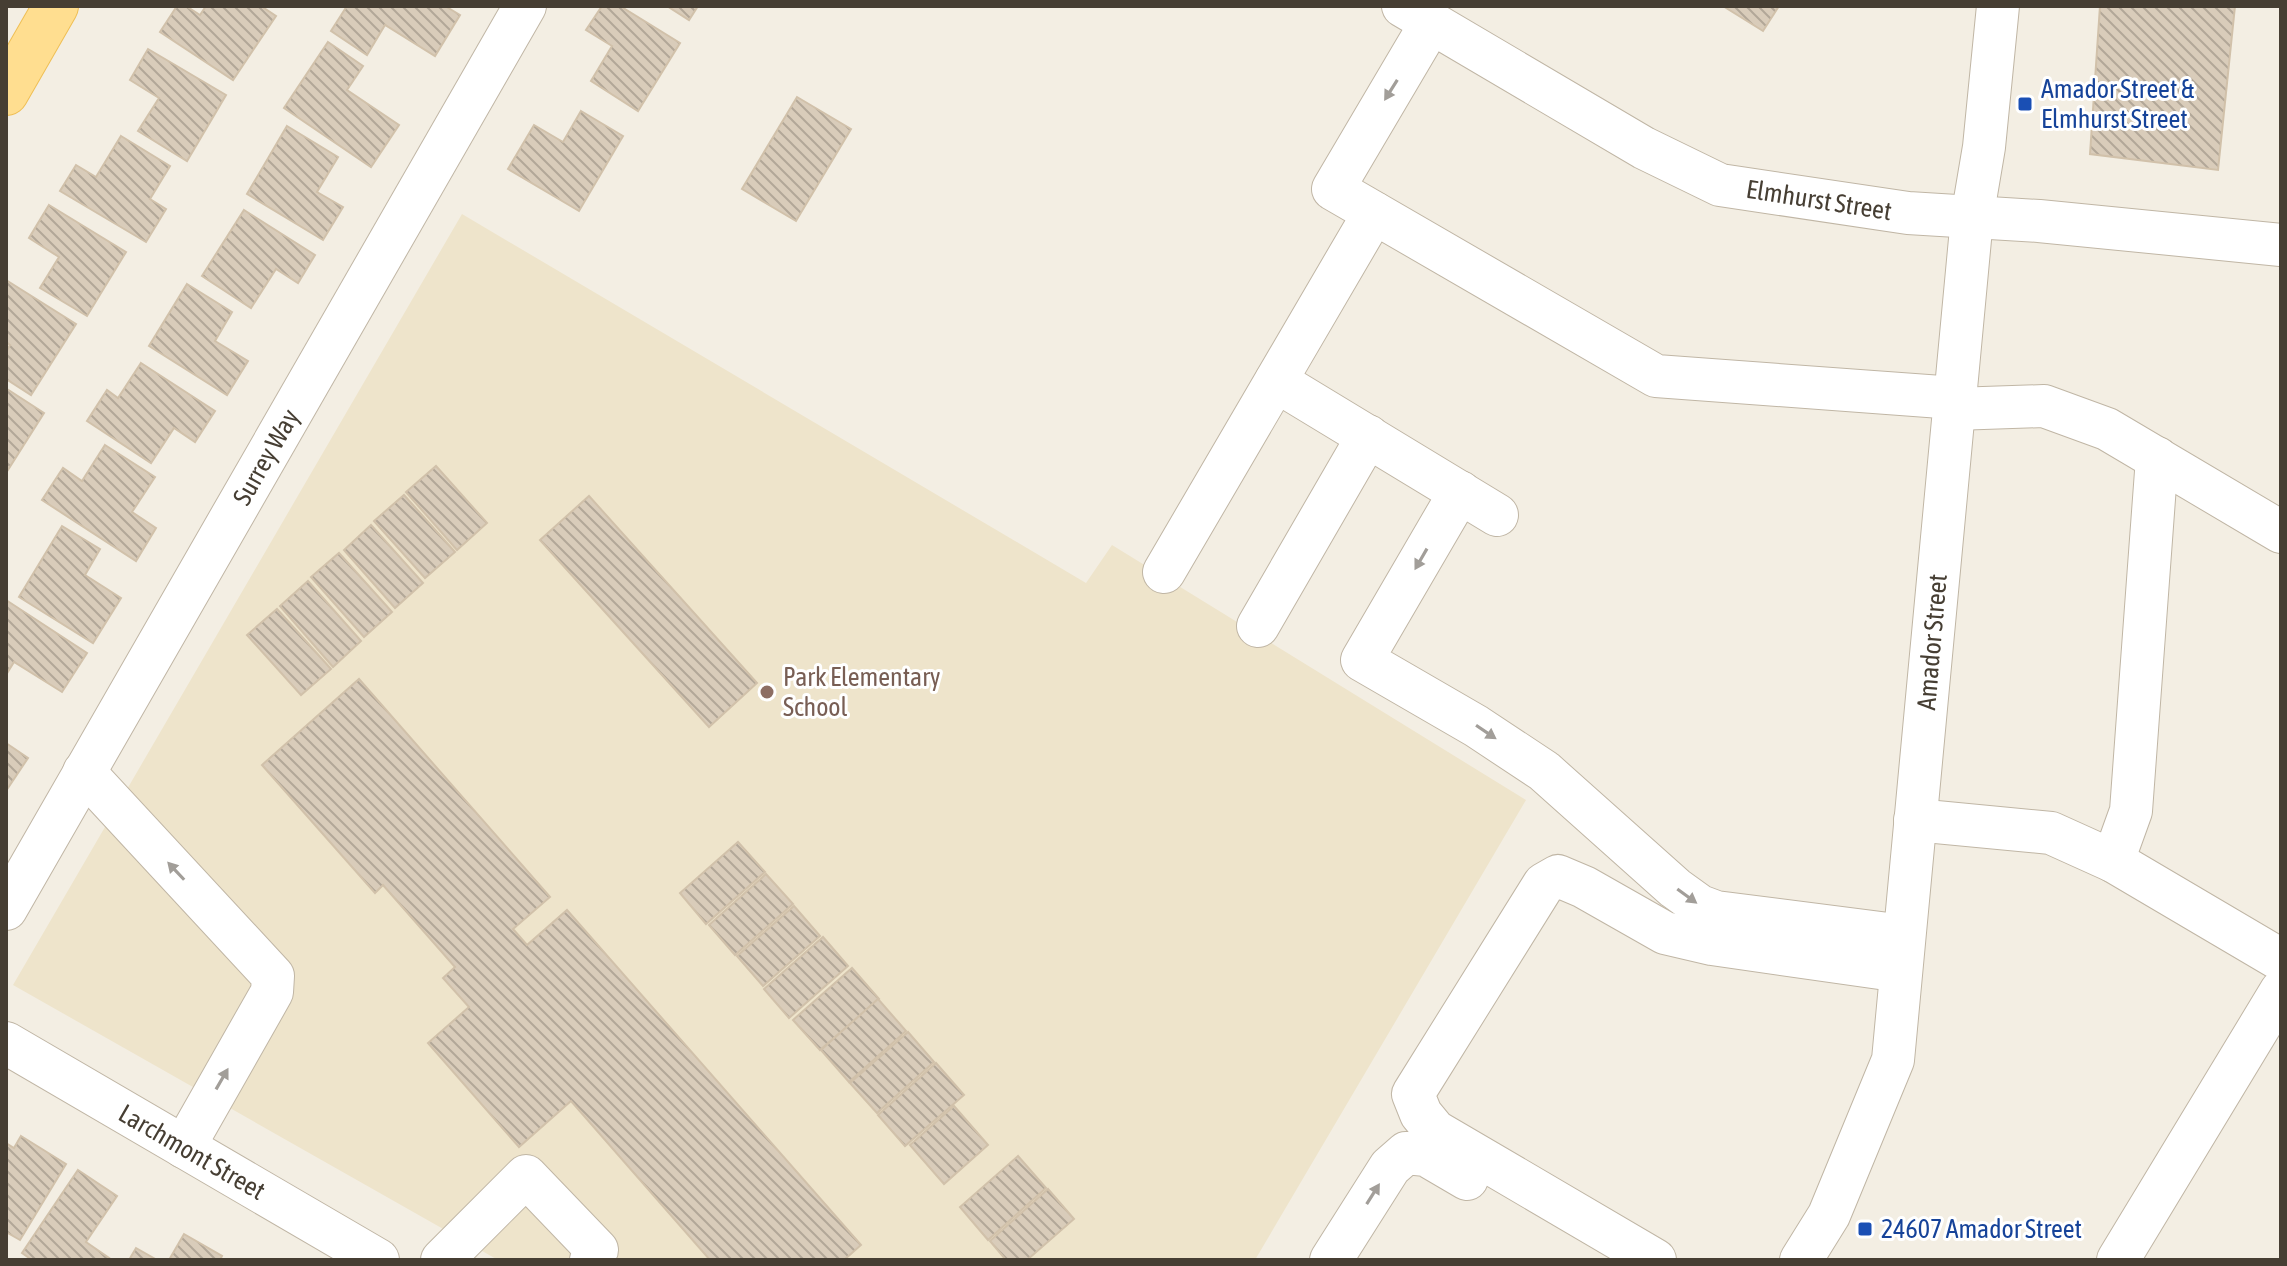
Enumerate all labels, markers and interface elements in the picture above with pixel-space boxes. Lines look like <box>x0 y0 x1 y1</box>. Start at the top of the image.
place label: Amador Street & Elmhurst Street <box>2041 74 2195 134</box>
one-way arrow <box>1385 79 1399 101</box>
marker: Amador Street & Elmhurst Street <box>2016 95 2034 113</box>
street label: Elmhurst Street <box>1744 174 1894 226</box>
street label: Surrey Way <box>227 404 306 510</box>
one-way arrow <box>1414 548 1428 570</box>
street label: Amador Street <box>1911 573 1953 711</box>
place label: Park Elementary School <box>783 662 941 722</box>
marker: Park Elementary School <box>758 683 776 701</box>
one-way arrow <box>1476 725 1497 740</box>
one-way arrow <box>167 861 185 880</box>
one-way arrow <box>1677 888 1698 904</box>
one-way arrow <box>215 1068 229 1090</box>
street label: Larchmont Street <box>114 1098 270 1206</box>
one-way arrow <box>1365 1183 1379 1205</box>
place label: 24607 Amador Street <box>1881 1214 2082 1244</box>
marker: 24607 Amador Street <box>1856 1220 1874 1238</box>

